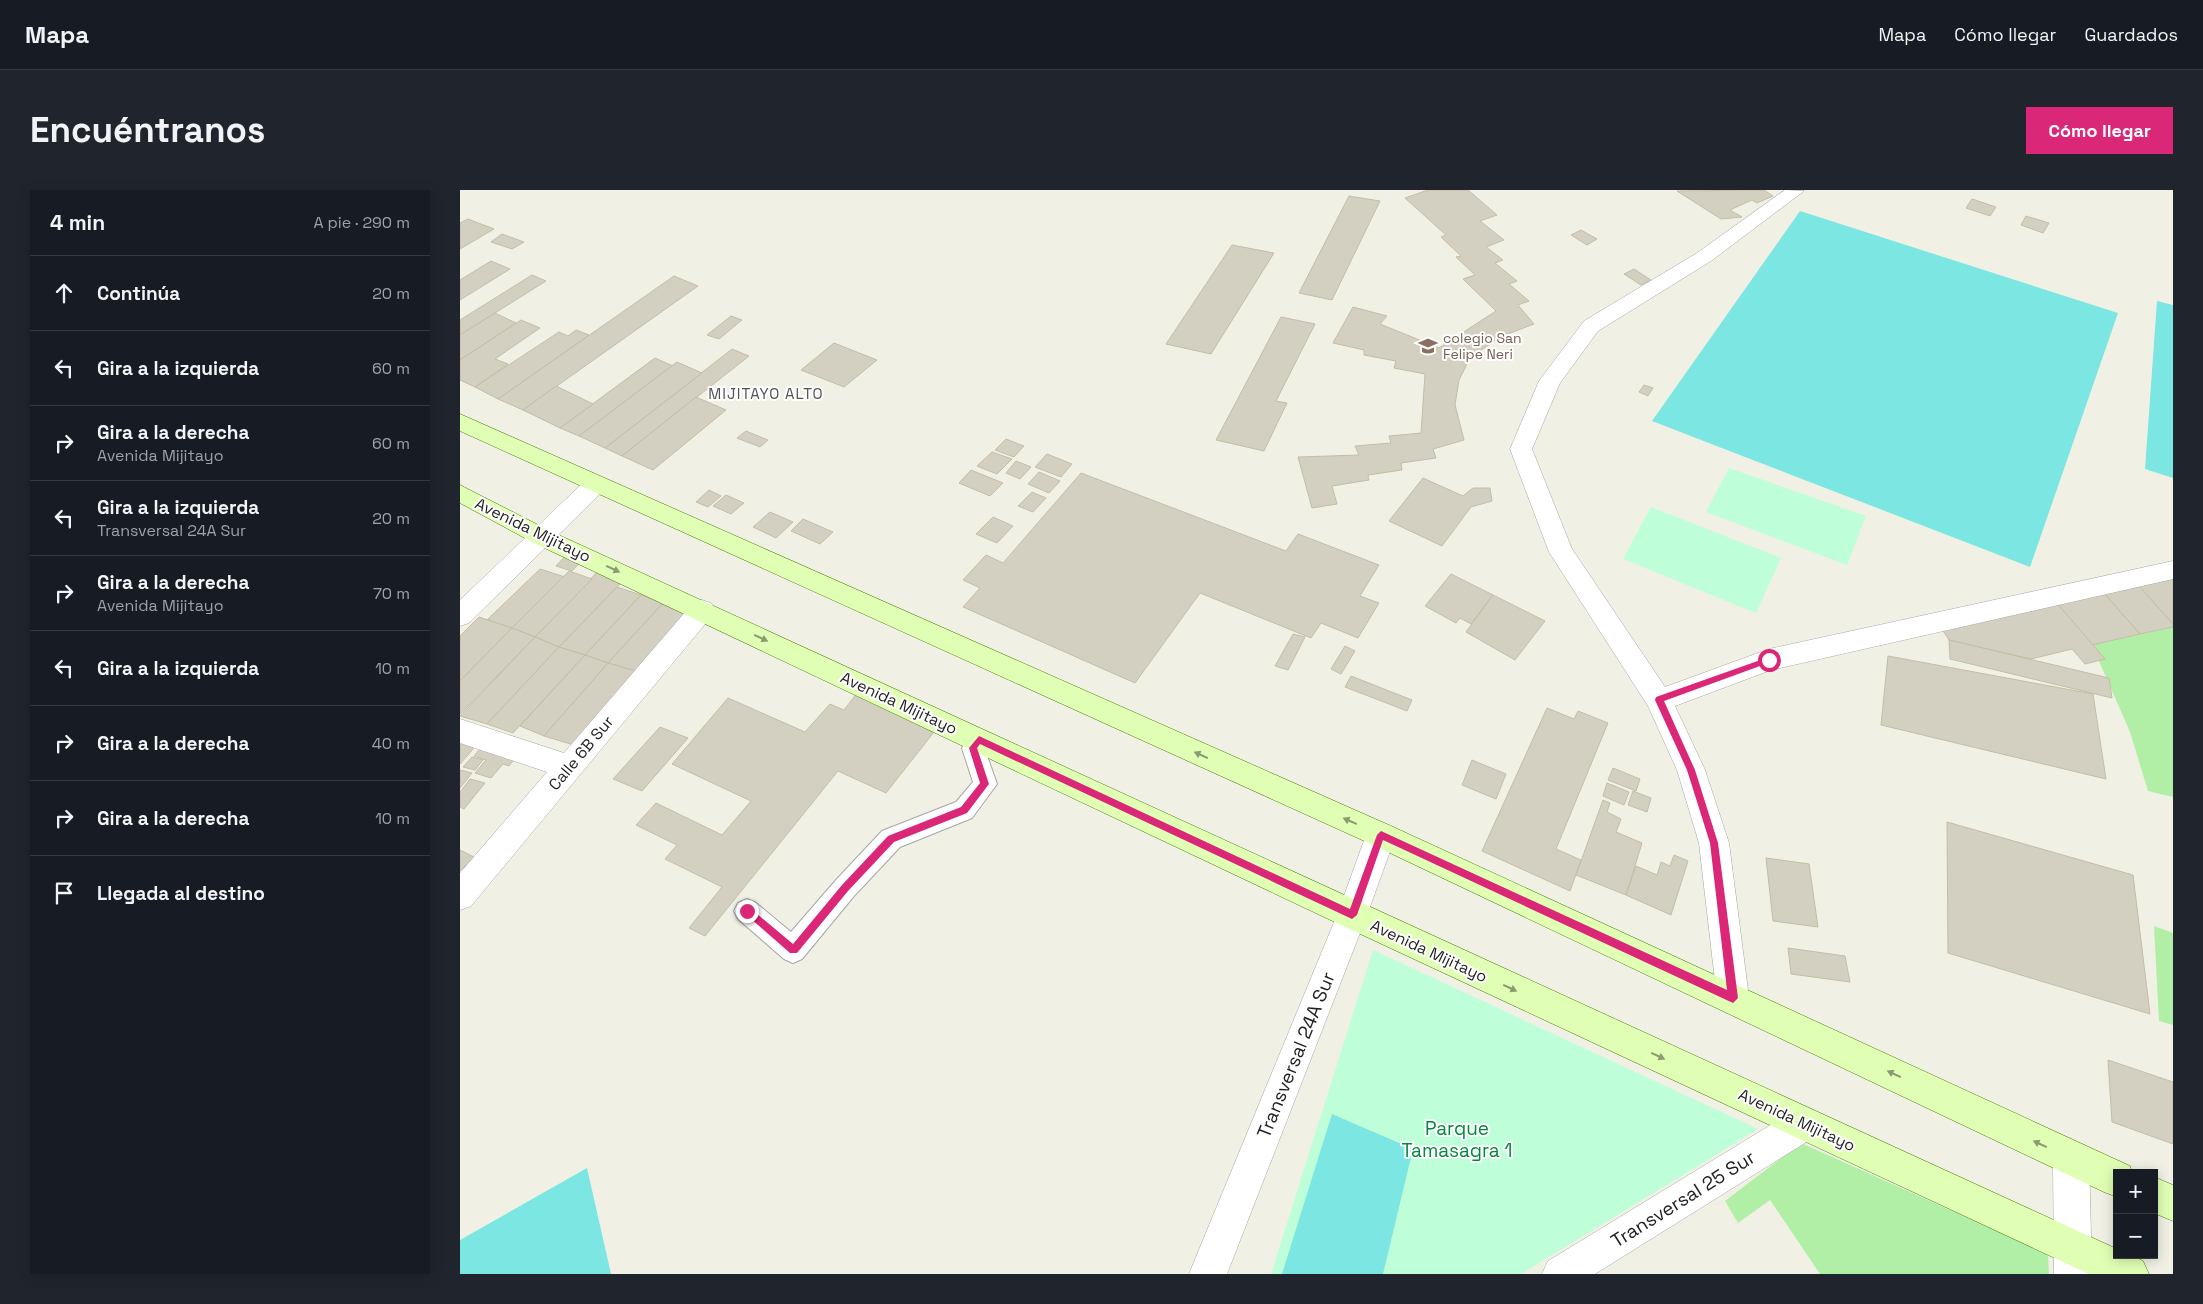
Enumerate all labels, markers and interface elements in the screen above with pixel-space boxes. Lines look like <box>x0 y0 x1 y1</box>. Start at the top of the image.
text: Mapa <box>25 19 89 50</box>
text: Mapa <box>1878 23 1926 46</box>
text: Cómo llegar <box>1954 23 2056 46</box>
text: Guardados <box>2084 23 2178 46</box>
button: Cómo llegar <box>2026 107 2173 154</box>
text: Encuéntranos <box>30 108 265 152</box>
text: 4 min <box>50 209 105 236</box>
text: A pie · 290 m <box>314 212 410 233</box>
icon: ahead <box>50 279 78 307</box>
text: Continúa <box>97 281 180 306</box>
text: 20 m <box>372 283 410 304</box>
place label: colegio San Felipe Neri <box>1443 329 1522 363</box>
school or university icon: colegio San Felipe Neri <box>1417 335 1439 357</box>
icon: left <box>50 354 78 382</box>
text: Gira a la izquierda <box>97 356 259 381</box>
text: 60 m <box>372 358 410 379</box>
district label: MIJITAYO ALTO <box>708 384 824 403</box>
text: Gira a la derecha <box>97 420 249 445</box>
icon: right <box>50 429 78 457</box>
text: 60 m <box>372 433 410 454</box>
text: Avenida Mijitayo <box>97 445 224 466</box>
street label: Avenida Mijitayo <box>472 493 594 567</box>
text: Gira a la izquierda <box>97 495 259 520</box>
icon: left <box>50 504 78 532</box>
text: 20 m <box>372 508 410 529</box>
text: Transversal 24A Sur <box>97 520 246 541</box>
one-way arrow <box>606 566 620 574</box>
text: Gira a la derecha <box>97 570 249 595</box>
icon: right <box>50 579 78 607</box>
text: 70 m <box>373 583 410 604</box>
text: Avenida Mijitayo <box>97 595 224 616</box>
one-way arrow <box>754 634 768 642</box>
route start <box>1758 649 1781 672</box>
icon: left <box>50 654 78 682</box>
text: Gira a la izquierda <box>97 656 259 681</box>
text: 10 m <box>375 658 410 679</box>
street label: Avenida Mijitayo <box>837 667 961 739</box>
street label: Calle 6B Sur <box>544 711 618 795</box>
icon: right <box>50 729 78 757</box>
text: Gira a la derecha <box>97 731 249 756</box>
text: 40 m <box>372 733 410 754</box>
one-way arrow <box>1194 750 1208 758</box>
icon: right <box>50 804 78 832</box>
text: Gira a la derecha <box>97 806 249 831</box>
text: 10 m <box>375 808 410 829</box>
one-way arrow <box>1343 817 1357 825</box>
icon: arrive <box>50 879 78 907</box>
text: Llegada al destino <box>97 881 265 906</box>
route end <box>736 900 759 923</box>
street label: Avenida Mijitayo <box>1367 915 1491 987</box>
street label: Transversal 24A Sur <box>1251 968 1341 1142</box>
one-way arrow <box>1503 984 1518 992</box>
one-way arrow <box>1651 1053 1665 1061</box>
one-way arrow <box>1887 1070 1901 1078</box>
street label: Avenida Mijitayo <box>1735 1084 1859 1156</box>
park label: Parque Tamasagra 1 <box>1401 1116 1513 1163</box>
one-way arrow <box>2033 1140 2048 1148</box>
street label: Transversal 25 Sur <box>1606 1145 1760 1253</box>
map controls <box>2113 1169 2158 1259</box>
button: + <box>2113 1169 2158 1214</box>
button: − <box>2113 1214 2158 1259</box>

